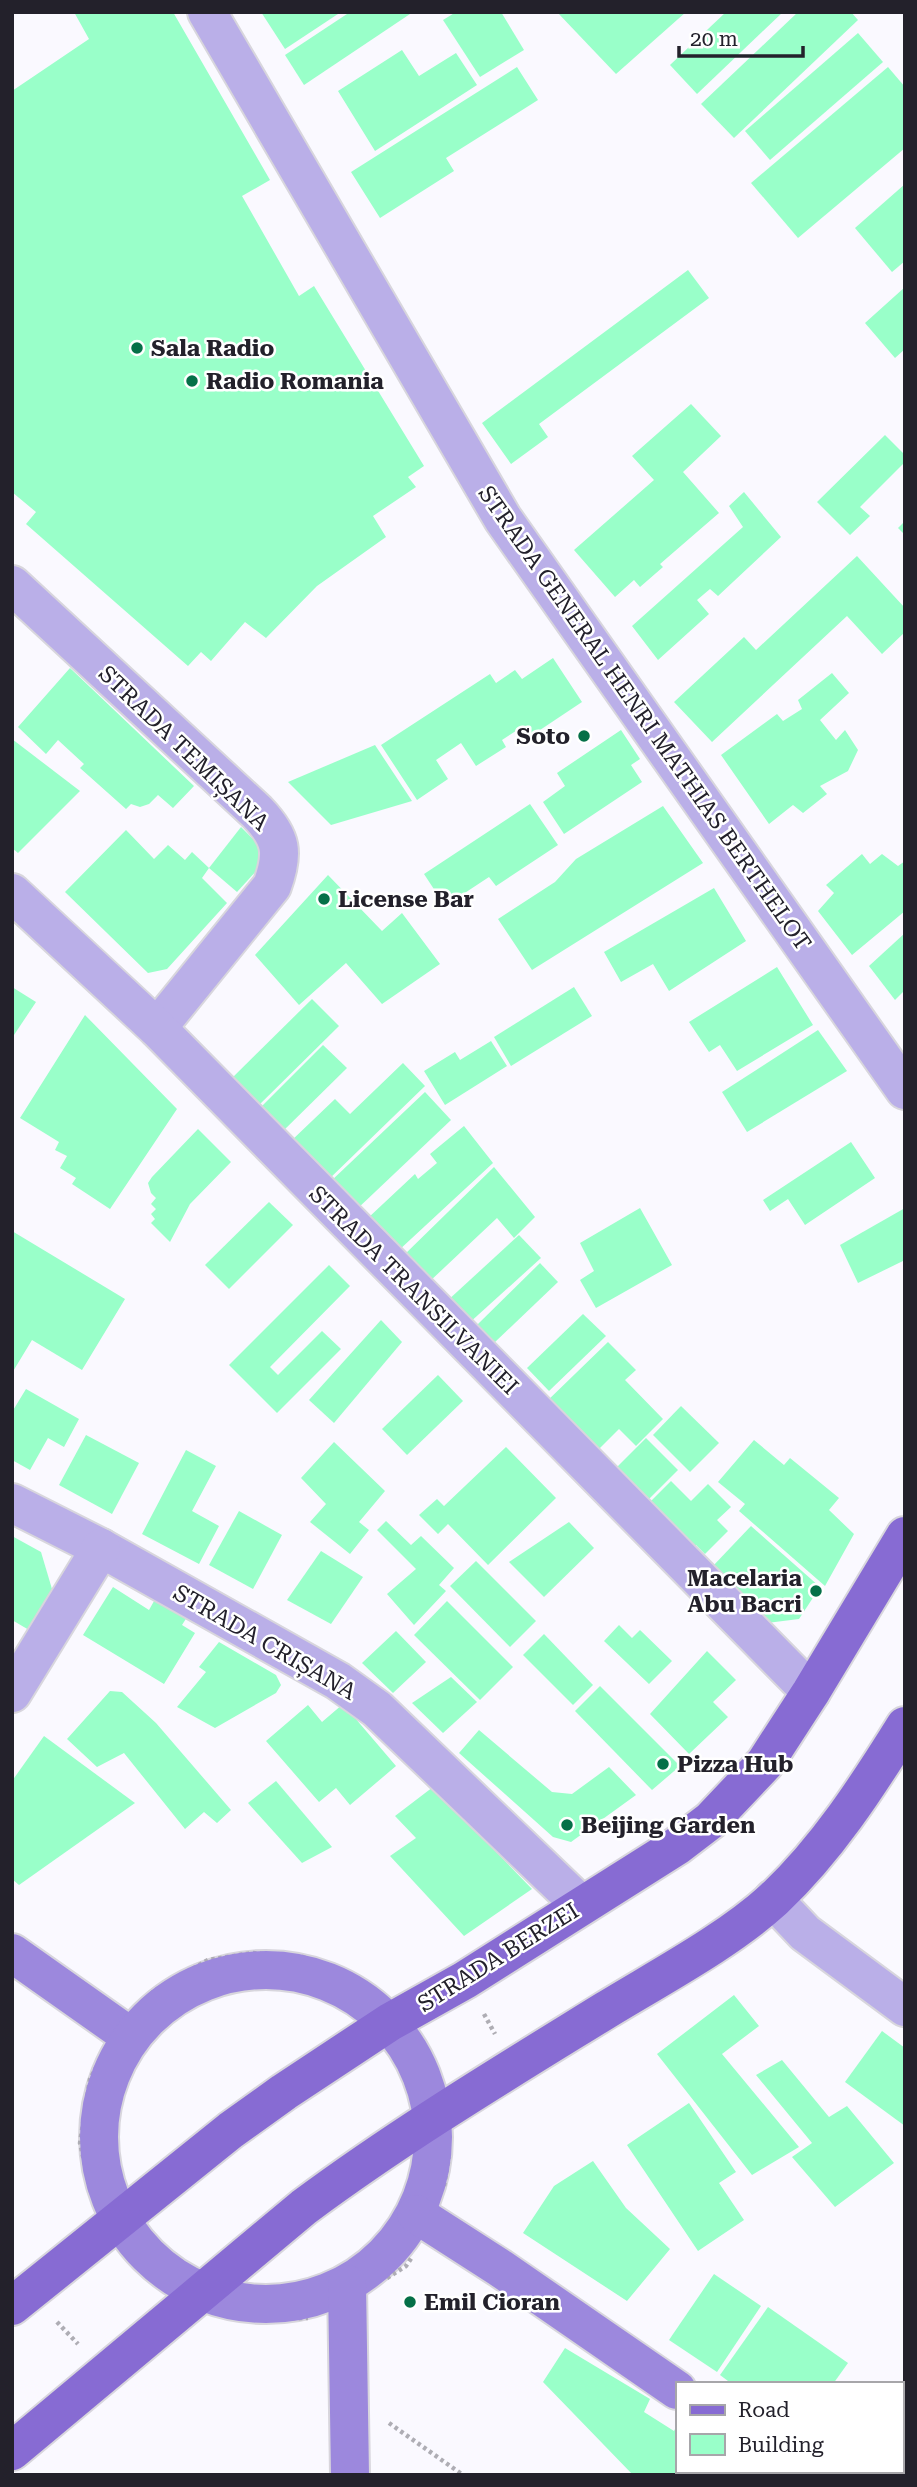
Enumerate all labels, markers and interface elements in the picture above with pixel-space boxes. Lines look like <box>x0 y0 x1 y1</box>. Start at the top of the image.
scale bar <box>679 14 803 58</box>
text: 20 m <box>690 27 738 51</box>
place label: Sala Radio <box>151 335 274 362</box>
marker: Sala Radio <box>129 340 145 356</box>
place label: Radio Romania <box>206 368 384 395</box>
marker: Radio Romania <box>184 373 200 389</box>
street label: STRADA GENERAL HENRI MATHIAS BERTHELOT <box>473 481 817 956</box>
street label: STRADA TEMIȘANA <box>92 660 274 837</box>
place label: Soto <box>516 723 570 750</box>
marker: Soto <box>576 728 592 744</box>
place label: License Bar <box>338 886 474 913</box>
marker: License Bar <box>316 891 332 907</box>
street label: STRADA TRANSILVANIEI <box>304 1180 524 1400</box>
place label: Macelaria Abu Bacri <box>687 1565 802 1618</box>
street label: STRADA CRIȘANA <box>168 1579 361 1707</box>
marker: Macelaria Abu Bacri <box>808 1583 824 1599</box>
place label: Pizza Hub <box>677 1751 793 1778</box>
marker: Pizza Hub <box>655 1756 671 1772</box>
place label: Beijing Garden <box>581 1812 756 1839</box>
marker: Beijing Garden <box>559 1817 575 1833</box>
street label: STRADA BERZEI <box>413 1897 584 2018</box>
place label: Emil Cioran <box>424 2289 561 2316</box>
marker: Emil Cioran <box>402 2294 418 2310</box>
legend <box>676 2382 903 2473</box>
text: Road <box>738 2398 790 2422</box>
text: Building <box>738 2433 824 2457</box>

